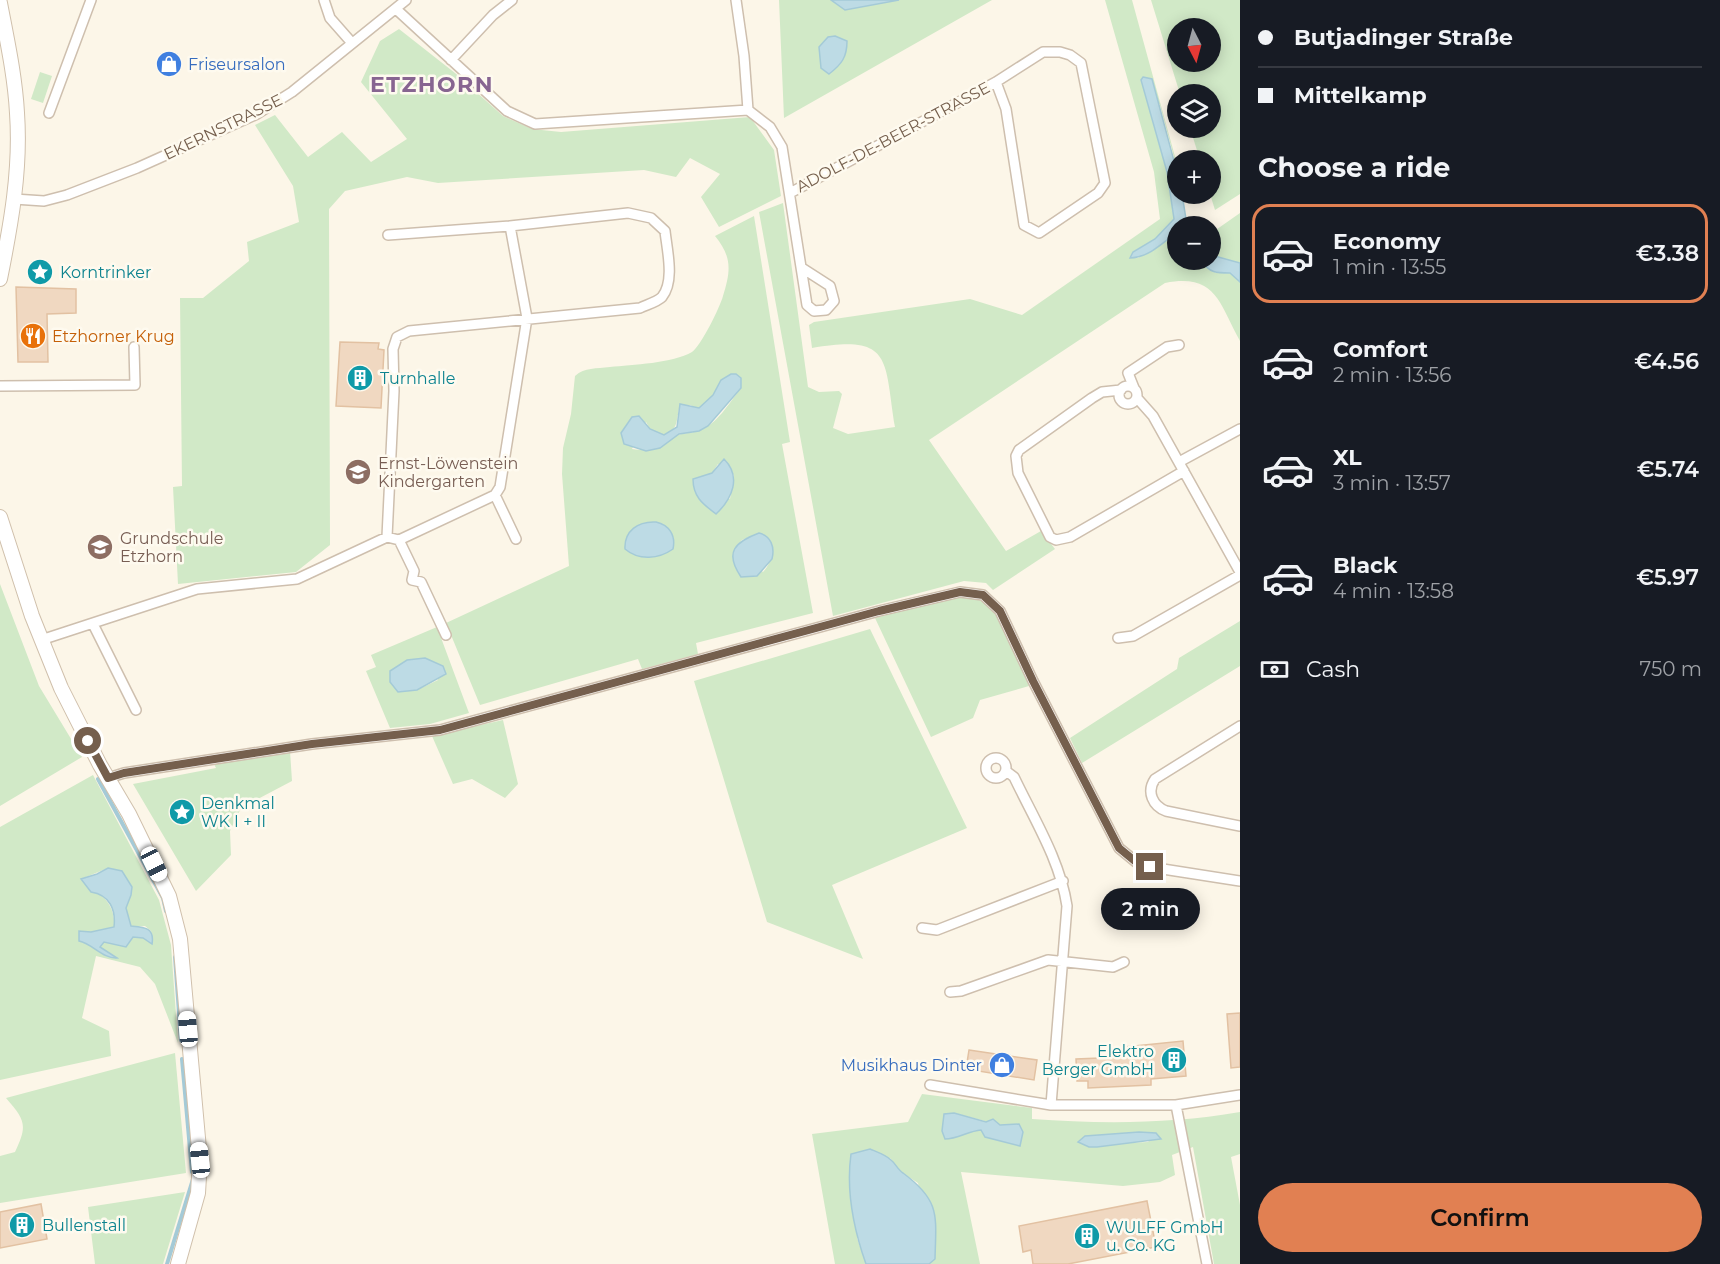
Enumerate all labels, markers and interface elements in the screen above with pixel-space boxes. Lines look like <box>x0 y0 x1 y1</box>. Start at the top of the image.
north arrow <box>1167 18 1221 72</box>
map controls <box>1167 18 1221 270</box>
text: Butjadinger Straße <box>1294 24 1513 51</box>
shop icon: Friseursalon <box>154 49 184 79</box>
place label: Friseursalon <box>188 55 286 74</box>
district label: ETZHORN <box>370 71 494 98</box>
street label: ADOLF-DE-BEER-STRASSE <box>793 78 993 196</box>
text: Mittelkamp <box>1294 82 1427 109</box>
button: layers <box>1167 84 1221 138</box>
street label: EKERNSTRASSE <box>161 90 285 164</box>
button: + <box>1167 150 1221 204</box>
text: Choose a ride <box>1258 151 1450 184</box>
button: − <box>1167 216 1221 270</box>
icon: car <box>1261 227 1315 281</box>
text: Economy <box>1333 228 1441 255</box>
text: €3.38 <box>1636 240 1699 267</box>
text: 1 min · 13:55 <box>1333 255 1446 279</box>
place icon: Korntrinker <box>25 257 55 287</box>
place label: Korntrinker <box>60 263 151 282</box>
restaurant icon: Etzhorner Krug <box>18 321 48 351</box>
place label: Etzhorner Krug <box>52 327 175 346</box>
icon: car <box>1261 335 1315 389</box>
text: Comfort <box>1333 336 1428 363</box>
text: €4.56 <box>1634 348 1699 375</box>
building icon: Turnhalle <box>345 363 375 393</box>
text: 2 min · 13:56 <box>1333 363 1451 387</box>
place label: Turnhalle <box>380 369 455 388</box>
icon: car <box>1261 443 1315 497</box>
text: XL <box>1333 444 1362 471</box>
place label: Ernst-Löwenstein Kindergarten <box>378 454 518 491</box>
text: €5.74 <box>1637 456 1699 483</box>
school or university icon: Ernst-Löwenstein Kindergarten <box>343 457 373 487</box>
text: 3 min · 13:57 <box>1333 471 1451 495</box>
place label: Grundschule Etzhorn <box>120 529 223 566</box>
school or university icon: Grundschule Etzhorn <box>85 532 115 562</box>
icon: car <box>1261 551 1315 605</box>
text: Black <box>1333 552 1397 579</box>
text: €5.97 <box>1636 564 1699 591</box>
text: 4 min · 13:58 <box>1333 579 1454 603</box>
icon: cash <box>1258 653 1291 686</box>
text: Cash <box>1306 656 1360 683</box>
text: 750 m <box>1640 657 1702 681</box>
route start <box>74 727 101 754</box>
place label: Denkmal WK I + II <box>201 794 275 831</box>
place icon: Denkmal WK I + II <box>167 797 197 827</box>
car <box>138 844 170 884</box>
route end <box>1136 853 1163 880</box>
callout: 2 min <box>1100 888 1200 930</box>
text: 2 min <box>1122 897 1179 921</box>
car <box>177 1010 199 1048</box>
place label: Elektro Berger GmbH <box>1042 1042 1154 1079</box>
building icon: Elektro Berger GmbH <box>1159 1045 1189 1075</box>
shop icon: Musikhaus Dinter <box>987 1050 1017 1080</box>
place label: Musikhaus Dinter <box>841 1056 982 1075</box>
car <box>189 1141 211 1179</box>
button: Confirm <box>1258 1183 1702 1252</box>
building icon: Bullenstall <box>7 1210 37 1240</box>
place label: Bullenstall <box>42 1216 126 1235</box>
place label: WULFF GmbH u. Co. KG <box>1106 1218 1224 1255</box>
building icon: WULFF GmbH u. Co. KG <box>1072 1221 1102 1251</box>

